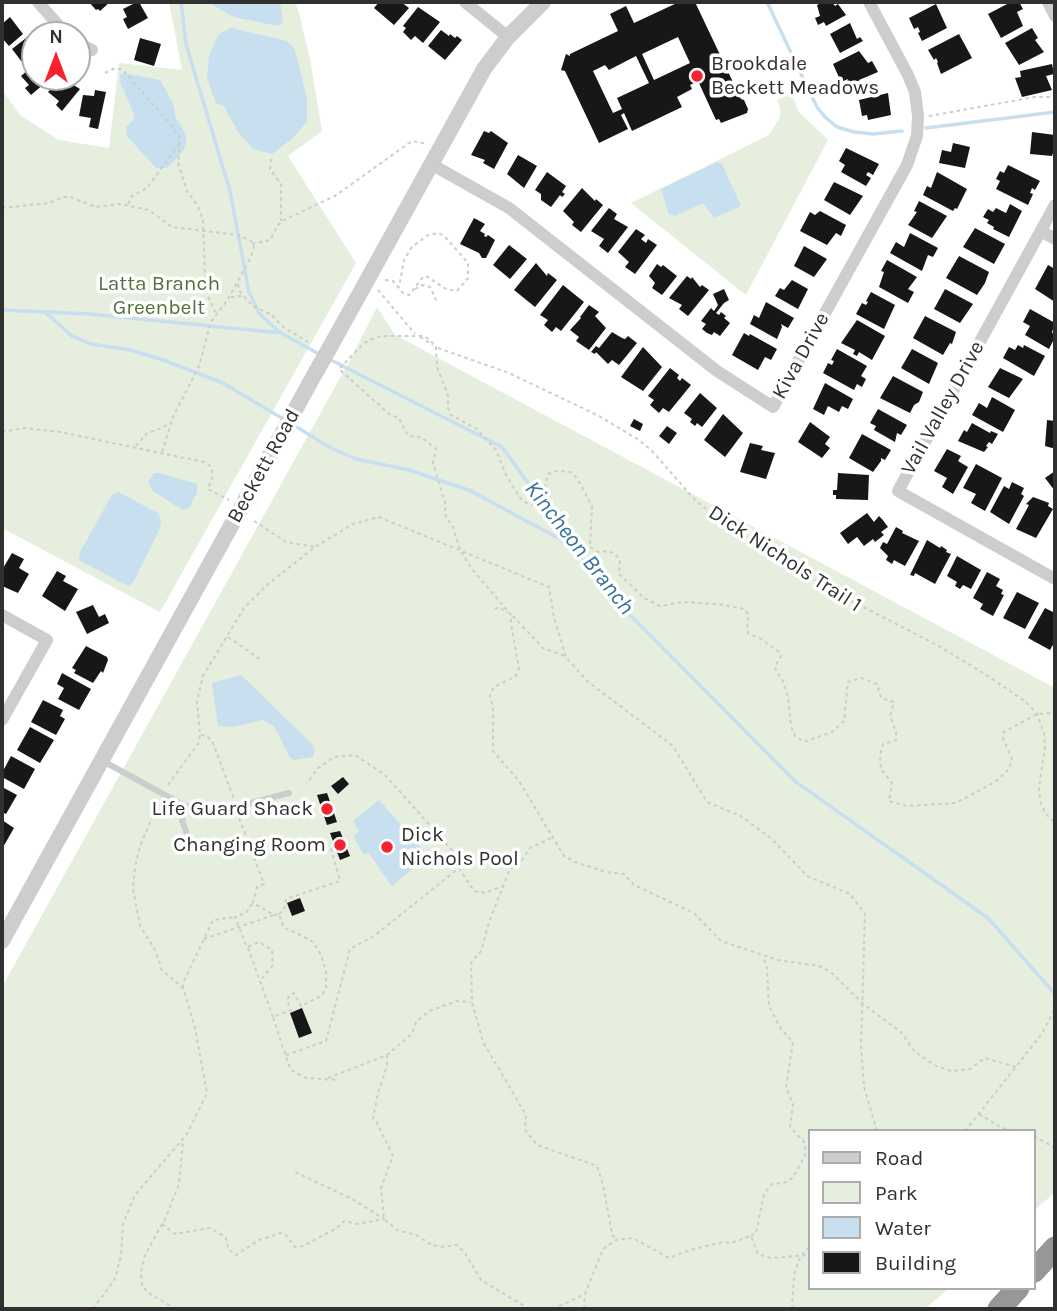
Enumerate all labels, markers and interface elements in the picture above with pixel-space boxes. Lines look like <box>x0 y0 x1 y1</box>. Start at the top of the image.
north arrow <box>21 21 91 91</box>
text: N <box>49 26 63 48</box>
place label: Brookdale Beckett Meadows <box>711 51 879 101</box>
marker: Brookdale Beckett Meadows <box>689 68 705 84</box>
park label: Latta Branch Greenbelt <box>98 271 220 321</box>
street label: Kiva Drive <box>767 308 835 404</box>
street label: Vail Valley Drive <box>896 337 990 479</box>
street label: Beckett Road <box>222 405 306 527</box>
water label: Kincheon Branch <box>518 476 640 620</box>
street label: Dick Nichols Trail 1 <box>704 500 866 618</box>
place label: Life Guard Shack <box>152 796 313 822</box>
marker: Life Guard Shack <box>319 801 335 817</box>
place label: Dick Nichols Pool <box>401 822 519 872</box>
place label: Changing Room <box>173 832 326 858</box>
marker: Changing Room <box>332 837 348 853</box>
marker: Dick Nichols Pool <box>379 839 395 855</box>
legend <box>808 1129 1036 1290</box>
text: Road <box>875 1146 923 1170</box>
text: Park <box>875 1181 918 1205</box>
text: Water <box>875 1216 931 1240</box>
text: Building <box>875 1251 956 1275</box>

